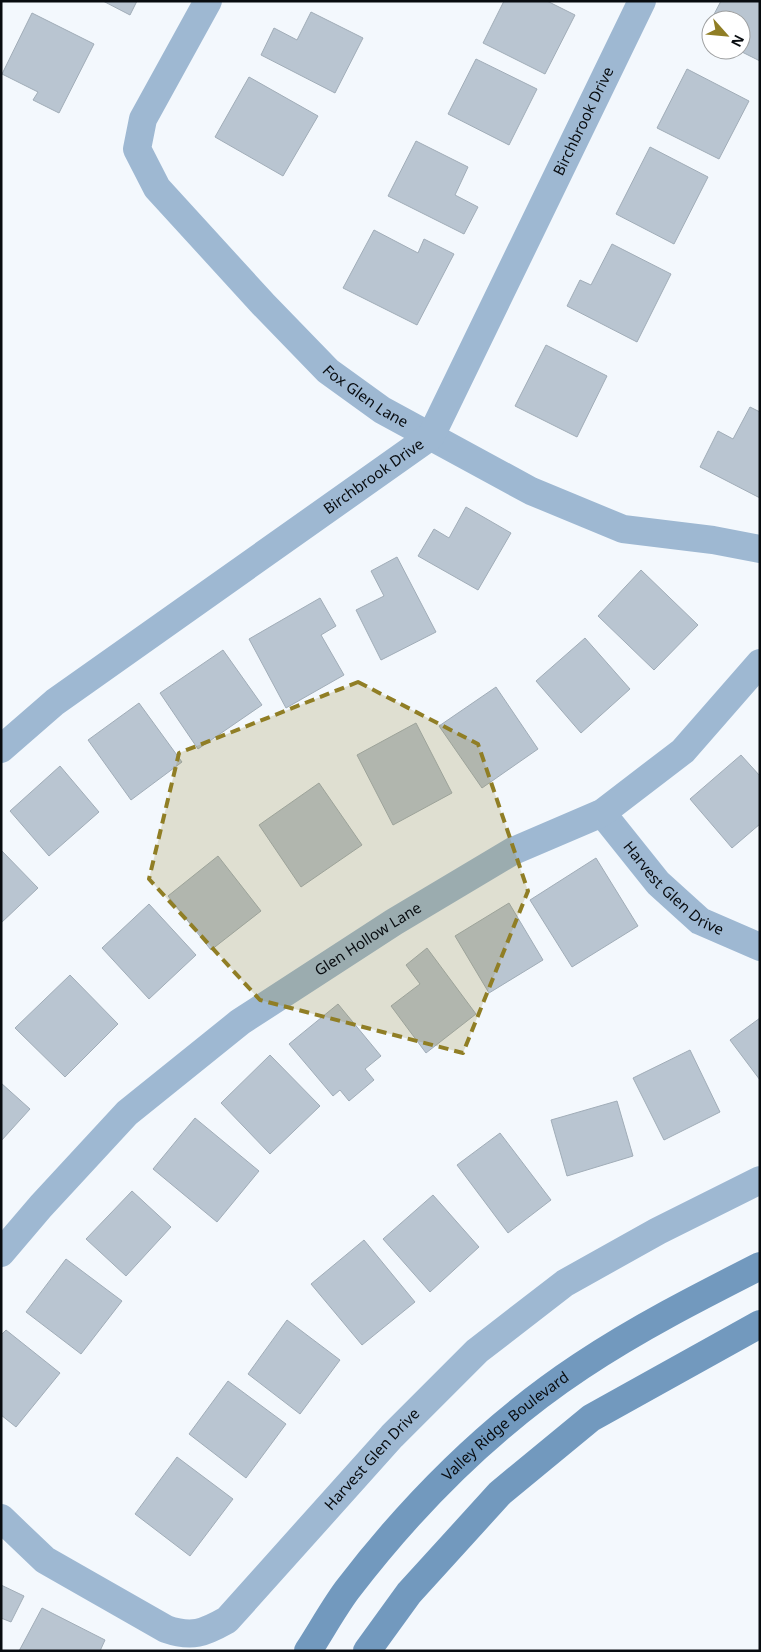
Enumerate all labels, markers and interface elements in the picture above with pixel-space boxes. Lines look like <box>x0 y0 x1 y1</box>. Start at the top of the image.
north arrow <box>701 10 751 60</box>
text: N <box>727 32 749 51</box>
street label: Birchbrook Drive <box>548 63 618 178</box>
street label: Fox Glen Lane <box>319 360 412 431</box>
street label: Birchbrook Drive <box>319 433 427 518</box>
street label: Harvest Glen Drive <box>619 837 727 939</box>
street label: Glen Hollow Lane <box>310 897 425 980</box>
street label: Valley Ridge Boulevard <box>437 1366 572 1485</box>
street label: Harvest Glen Drive <box>319 1403 423 1514</box>

